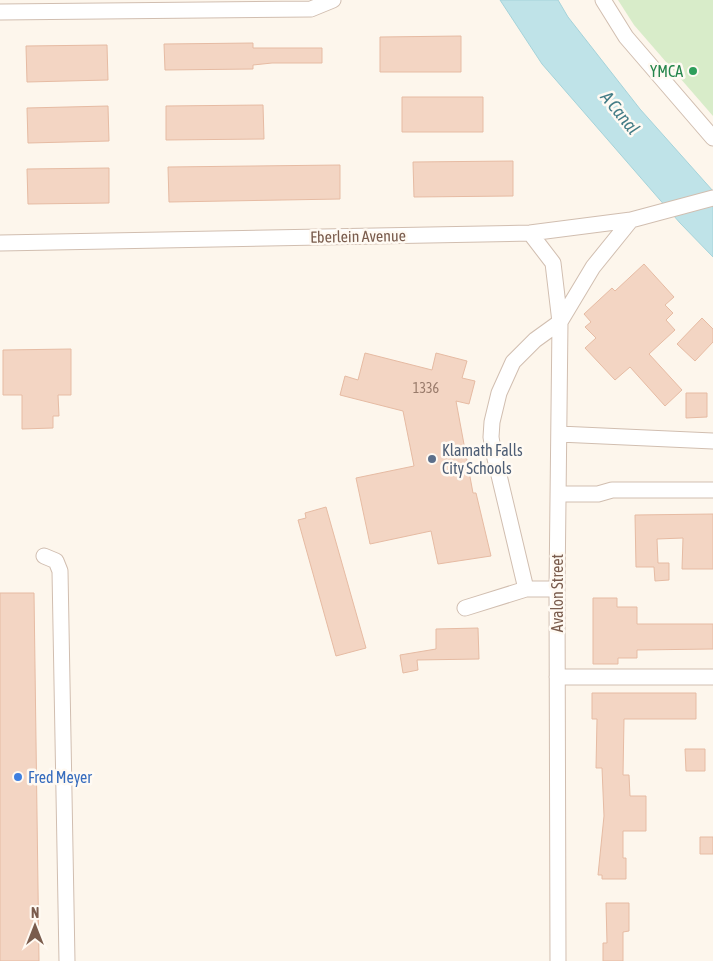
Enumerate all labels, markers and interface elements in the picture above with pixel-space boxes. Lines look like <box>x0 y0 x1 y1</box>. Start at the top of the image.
place label: YMCA <box>650 62 683 80</box>
marker: YMCA <box>687 65 699 77</box>
water label: A Canal <box>596 86 644 139</box>
street label: Eberlein Avenue <box>310 226 406 246</box>
house number: 1336 <box>413 380 440 396</box>
place label: Klamath Falls City Schools <box>442 441 523 478</box>
marker: Klamath Falls City Schools <box>426 453 438 465</box>
street label: Avalon Street <box>548 553 566 632</box>
place label: Fred Meyer <box>28 768 92 787</box>
marker: Fred Meyer <box>12 771 24 783</box>
north arrow <box>10 901 60 951</box>
text: N <box>31 905 39 921</box>

